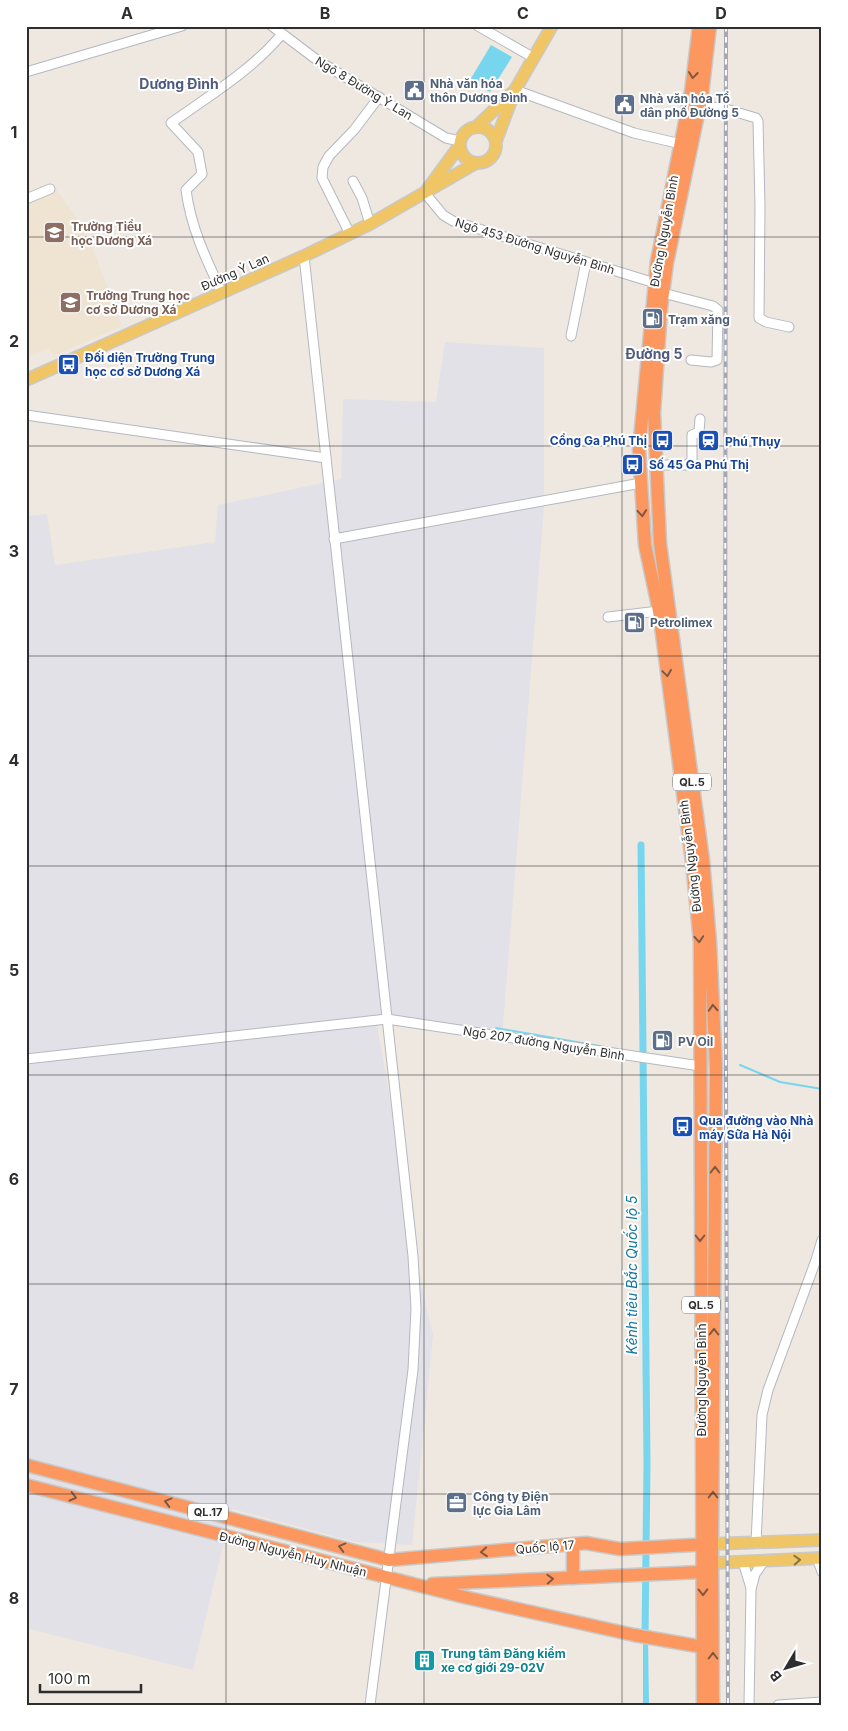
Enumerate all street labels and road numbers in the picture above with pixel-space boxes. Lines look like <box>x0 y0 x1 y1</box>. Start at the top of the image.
street label: Ngõ 8 Đường Ỷ Lan <box>313 53 415 123</box>
street label: Đường Nguyễn Bình <box>647 174 681 288</box>
street label: Ngõ 453 Đường Nguyễn Bình <box>453 215 617 277</box>
street label: Đường Ỷ Lan <box>199 250 271 294</box>
road number: QL.5 <box>673 774 711 790</box>
street label: Đường Nguyễn Bình <box>676 799 704 913</box>
street label: Ngõ 207 đường Nguyễn Bình <box>462 1023 626 1063</box>
road number: QL.5 <box>682 1296 720 1314</box>
street label: Đường Nguyễn Bình <box>694 1323 709 1437</box>
road number: QL.17 <box>188 1504 228 1520</box>
street label: Đường Nguyễn Huy Nhuận <box>218 1528 368 1580</box>
street label: Quốc lộ 17 <box>515 1537 575 1557</box>

